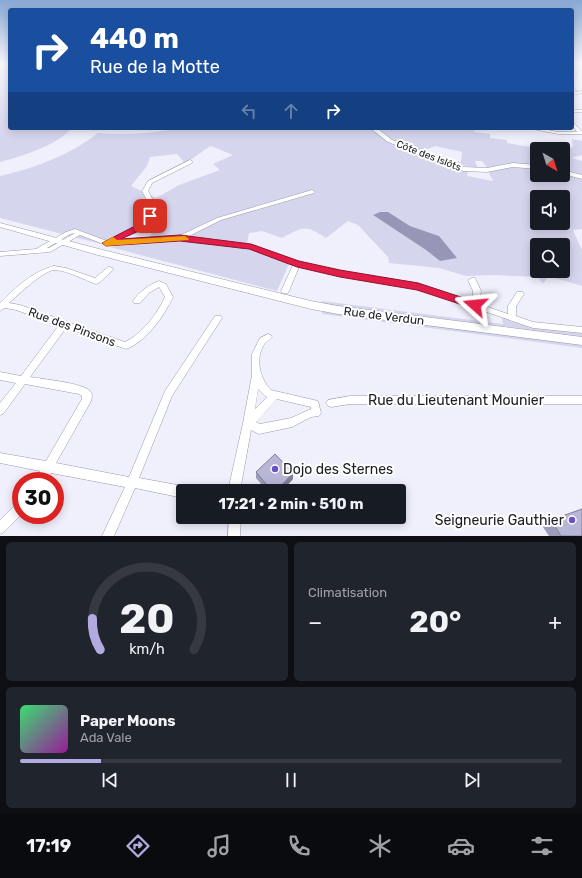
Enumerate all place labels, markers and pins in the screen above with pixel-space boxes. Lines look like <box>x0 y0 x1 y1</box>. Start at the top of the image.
pin <box>133 199 167 233</box>
place label: Dojo des Sternes <box>283 461 393 478</box>
marker: Dojo des Sternes <box>270 464 280 474</box>
place label: Seigneurie Gauthier <box>435 512 565 529</box>
marker: Seigneurie Gauthier <box>567 515 577 525</box>

